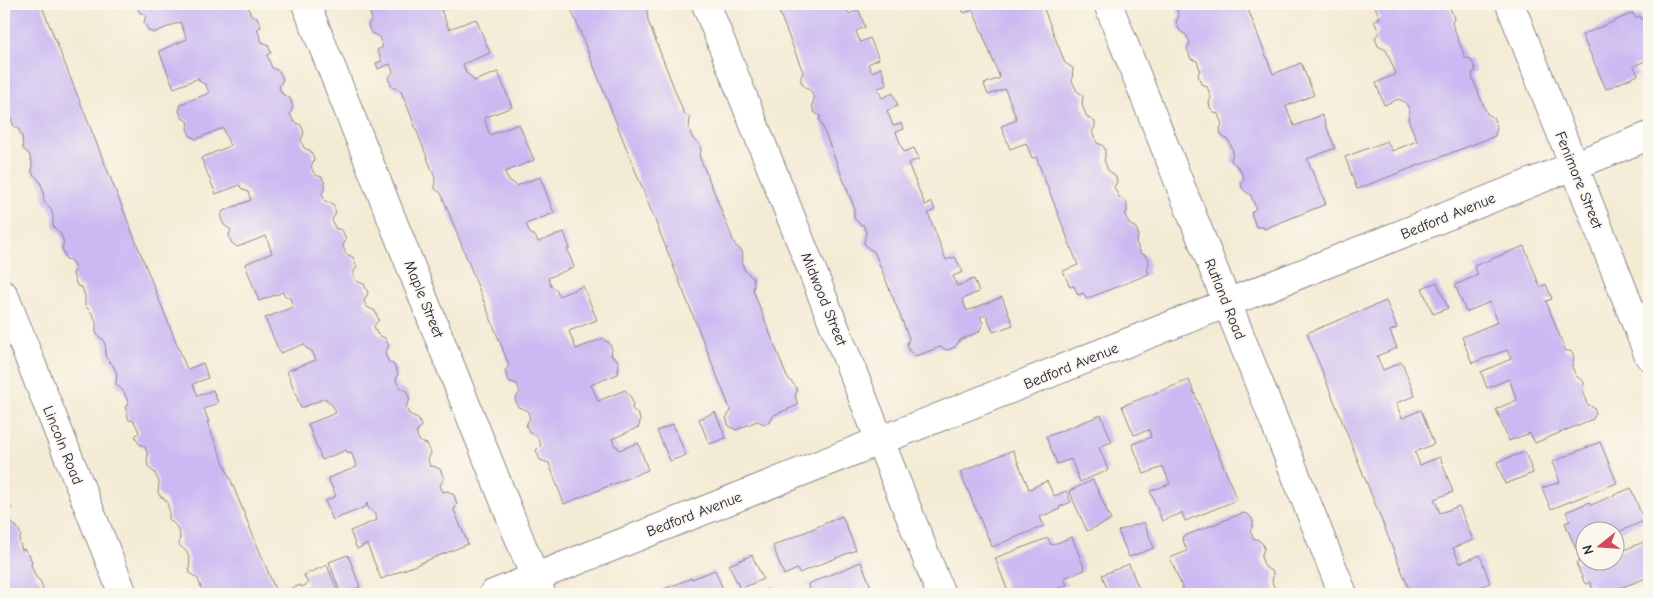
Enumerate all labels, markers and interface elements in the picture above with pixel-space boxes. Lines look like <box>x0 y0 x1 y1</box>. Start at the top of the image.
street label: Fenimore Street <box>1551 129 1607 232</box>
street label: Bedford Avenue <box>1398 189 1499 243</box>
street label: Midwood Street <box>797 250 851 349</box>
street label: Rutland Road <box>1201 256 1249 342</box>
street label: Maple Street <box>400 258 448 341</box>
street label: Bedford Avenue <box>1021 339 1122 393</box>
street label: Lincoln Road <box>39 403 87 487</box>
street label: Bedford Avenue <box>644 487 745 540</box>
north arrow <box>1576 520 1626 570</box>
text: N <box>1579 543 1598 557</box>

